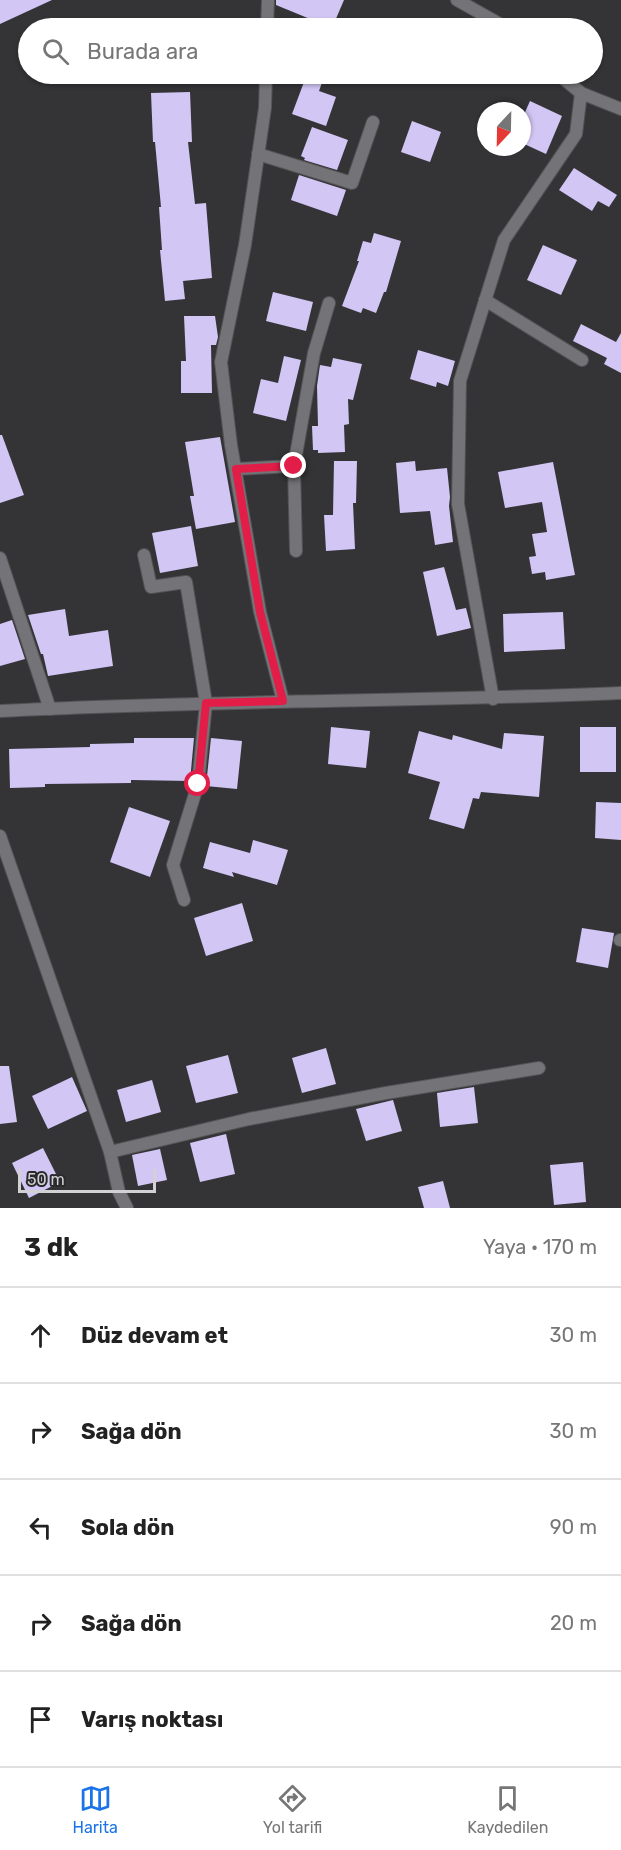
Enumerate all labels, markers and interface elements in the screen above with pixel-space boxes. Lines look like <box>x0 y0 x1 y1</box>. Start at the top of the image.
search box <box>18 18 603 84</box>
icon: search <box>39 35 72 68</box>
text: Burada ara <box>87 38 198 65</box>
north arrow <box>477 102 531 156</box>
route end <box>280 452 306 478</box>
route start <box>184 770 210 796</box>
scale bar <box>18 1166 156 1194</box>
text: 50 m <box>27 1170 65 1189</box>
text: 3 dk <box>24 1232 78 1263</box>
text: Yaya · 170 m <box>483 1235 597 1259</box>
icon: ahead <box>24 1319 57 1352</box>
text: Düz devam et <box>81 1322 228 1349</box>
text: 30 m <box>550 1323 597 1347</box>
icon: right <box>24 1415 57 1448</box>
text: Sağa dön <box>81 1418 182 1445</box>
text: 30 m <box>550 1419 597 1443</box>
icon: left <box>24 1511 57 1544</box>
text: Sola dön <box>81 1514 174 1541</box>
text: 90 m <box>550 1515 597 1539</box>
icon: right <box>24 1607 57 1640</box>
text: Sağa dön <box>81 1610 182 1637</box>
text: 20 m <box>550 1611 597 1635</box>
icon: arrive <box>24 1703 57 1736</box>
text: Varış noktası <box>81 1706 223 1733</box>
tab: Harita <box>73 1782 118 1837</box>
tab: Yol tarifi <box>263 1782 322 1837</box>
tab: Kaydedilen <box>467 1782 548 1837</box>

